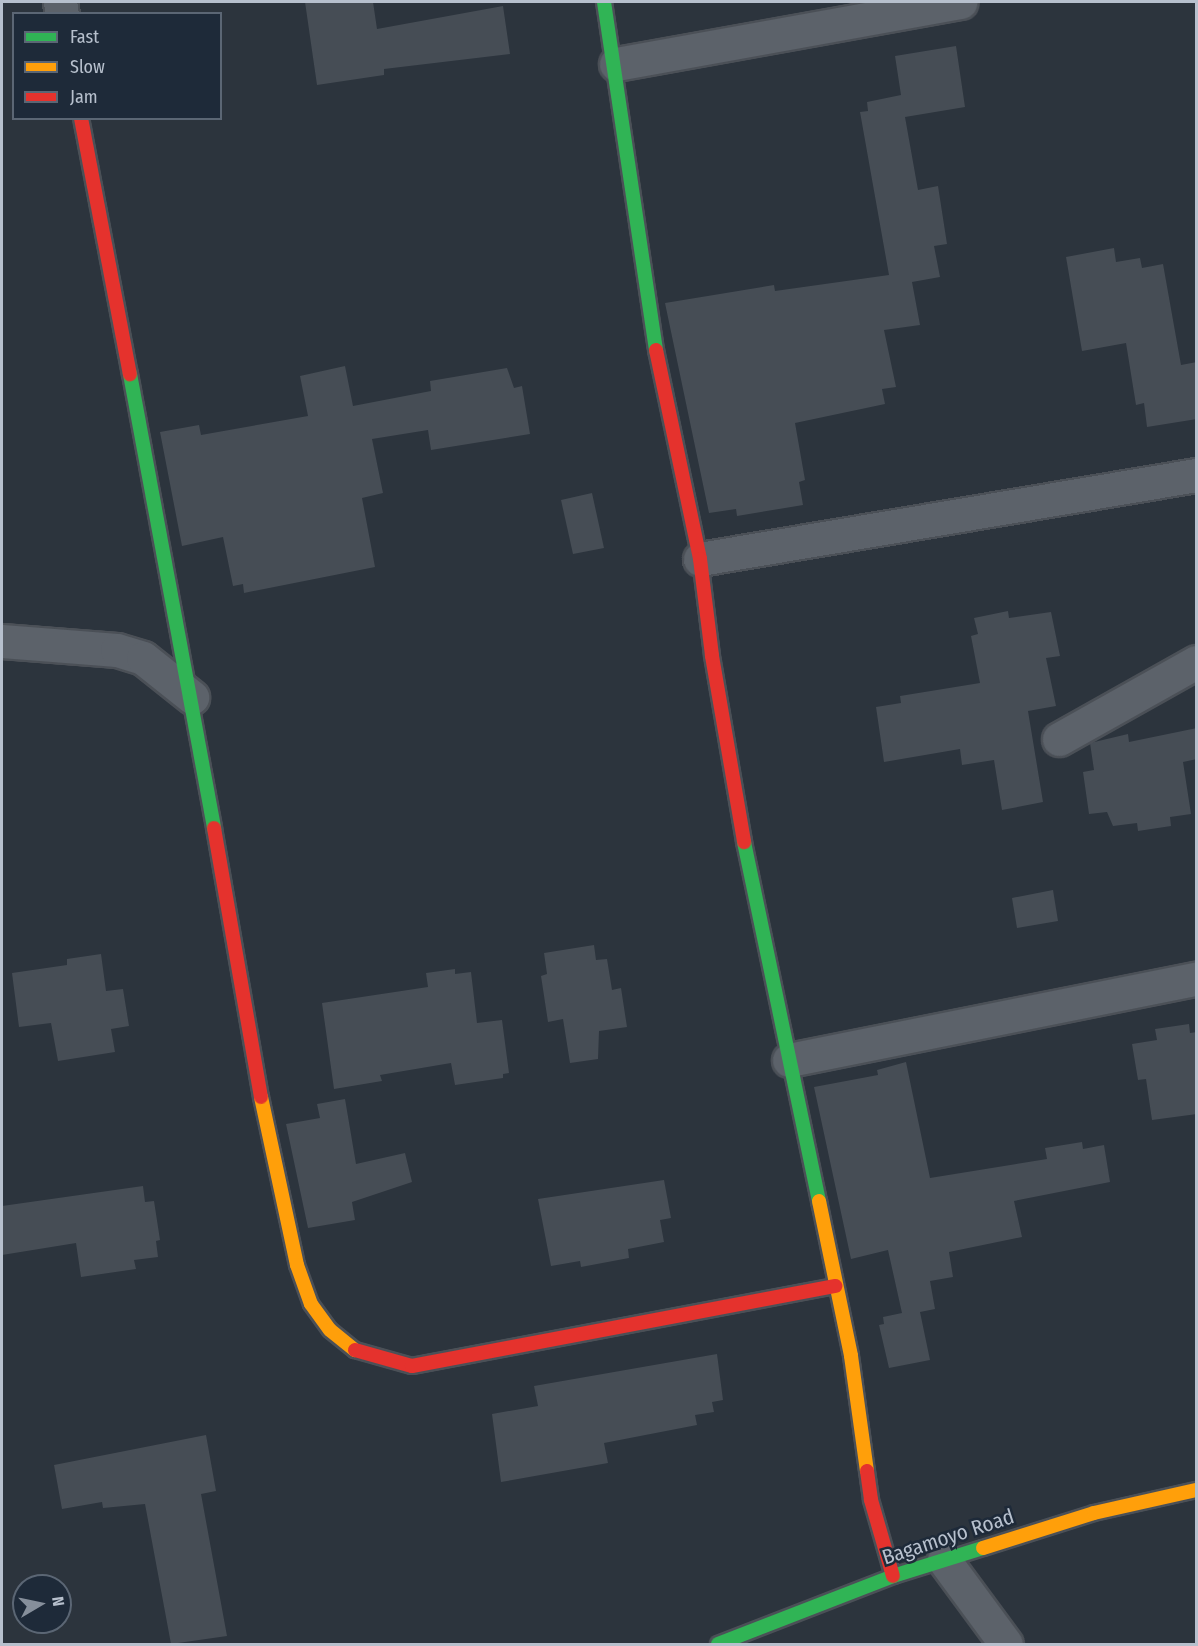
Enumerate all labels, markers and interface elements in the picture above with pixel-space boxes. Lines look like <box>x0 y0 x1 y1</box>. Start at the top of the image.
legend <box>12 12 222 120</box>
text: Fast <box>70 26 99 48</box>
text: Slow <box>70 56 105 78</box>
text: Jam <box>70 86 98 108</box>
street label: Bagamoyo Road <box>879 1504 1017 1570</box>
north arrow <box>12 1574 72 1634</box>
text: N <box>48 1595 68 1608</box>

